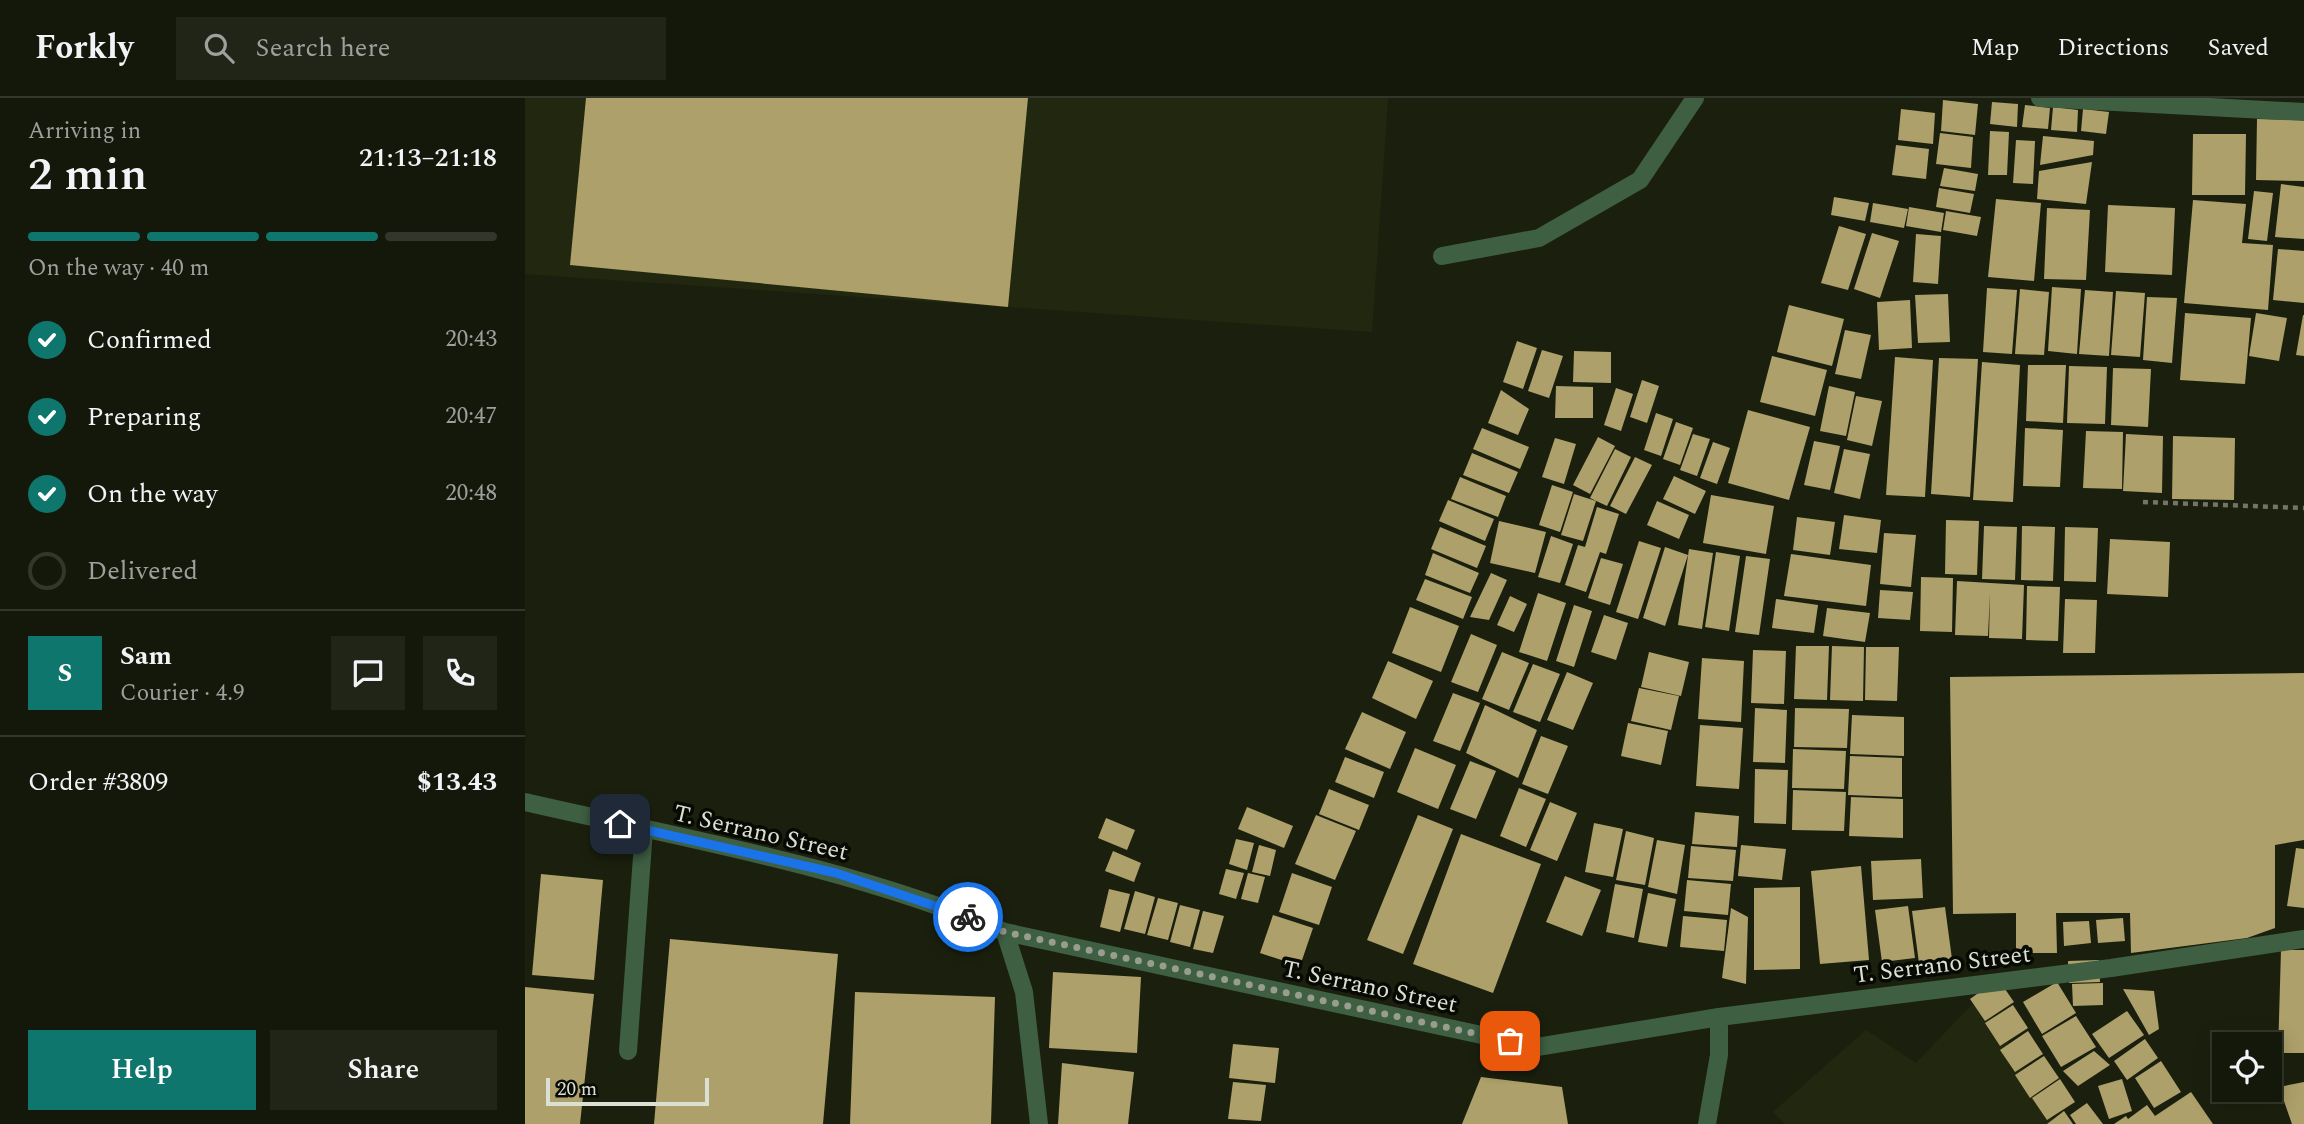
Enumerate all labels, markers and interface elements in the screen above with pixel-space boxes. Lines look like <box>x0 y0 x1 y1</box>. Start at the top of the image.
search box <box>176 17 666 80</box>
text: Forkly <box>35 23 134 73</box>
text: Search here <box>256 28 390 68</box>
icon: search <box>200 29 238 67</box>
text: Map <box>1971 30 2019 66</box>
text: Directions <box>2057 30 2169 66</box>
text: Saved <box>2207 30 2269 66</box>
text: Arriving in <box>28 114 141 149</box>
text: 21:13–21:18 <box>359 138 497 178</box>
text: 2 min <box>28 140 147 210</box>
text: On the way · 40 m <box>28 251 209 286</box>
text: Confirmed <box>87 320 212 360</box>
icon: check <box>28 321 66 359</box>
text: 20:43 <box>445 322 497 357</box>
text: Preparing <box>87 397 201 437</box>
icon: check <box>28 398 66 436</box>
text: 20:47 <box>445 399 497 434</box>
text: On the way <box>87 474 218 514</box>
icon: check <box>28 475 66 513</box>
text: 20:48 <box>445 476 497 511</box>
text: Delivered <box>87 551 198 591</box>
text: Sam <box>120 636 172 676</box>
button: chat <box>331 636 405 710</box>
button: phone <box>423 636 497 710</box>
text: S <box>58 653 72 693</box>
text: Courier · 4.9 <box>120 676 245 711</box>
text: Order #3809 <box>28 762 168 802</box>
text: $13.43 <box>417 762 497 802</box>
pin <box>590 794 650 854</box>
street label: T. Serrano Street <box>670 795 852 871</box>
icon: home <box>601 805 639 843</box>
courier <box>933 882 1003 952</box>
icon: bike <box>949 898 987 936</box>
street label: T. Serrano Street <box>1852 936 2033 994</box>
street label: T. Serrano Street <box>1279 951 1461 1023</box>
pin <box>1480 1011 1540 1071</box>
icon: bag <box>1491 1022 1529 1060</box>
button: Help <box>28 1030 256 1110</box>
button: Share <box>270 1030 497 1110</box>
map controls <box>2212 1032 2282 1102</box>
button: locate <box>2212 1032 2282 1102</box>
scale bar <box>546 1075 709 1107</box>
text: 20 m <box>557 1075 597 1104</box>

